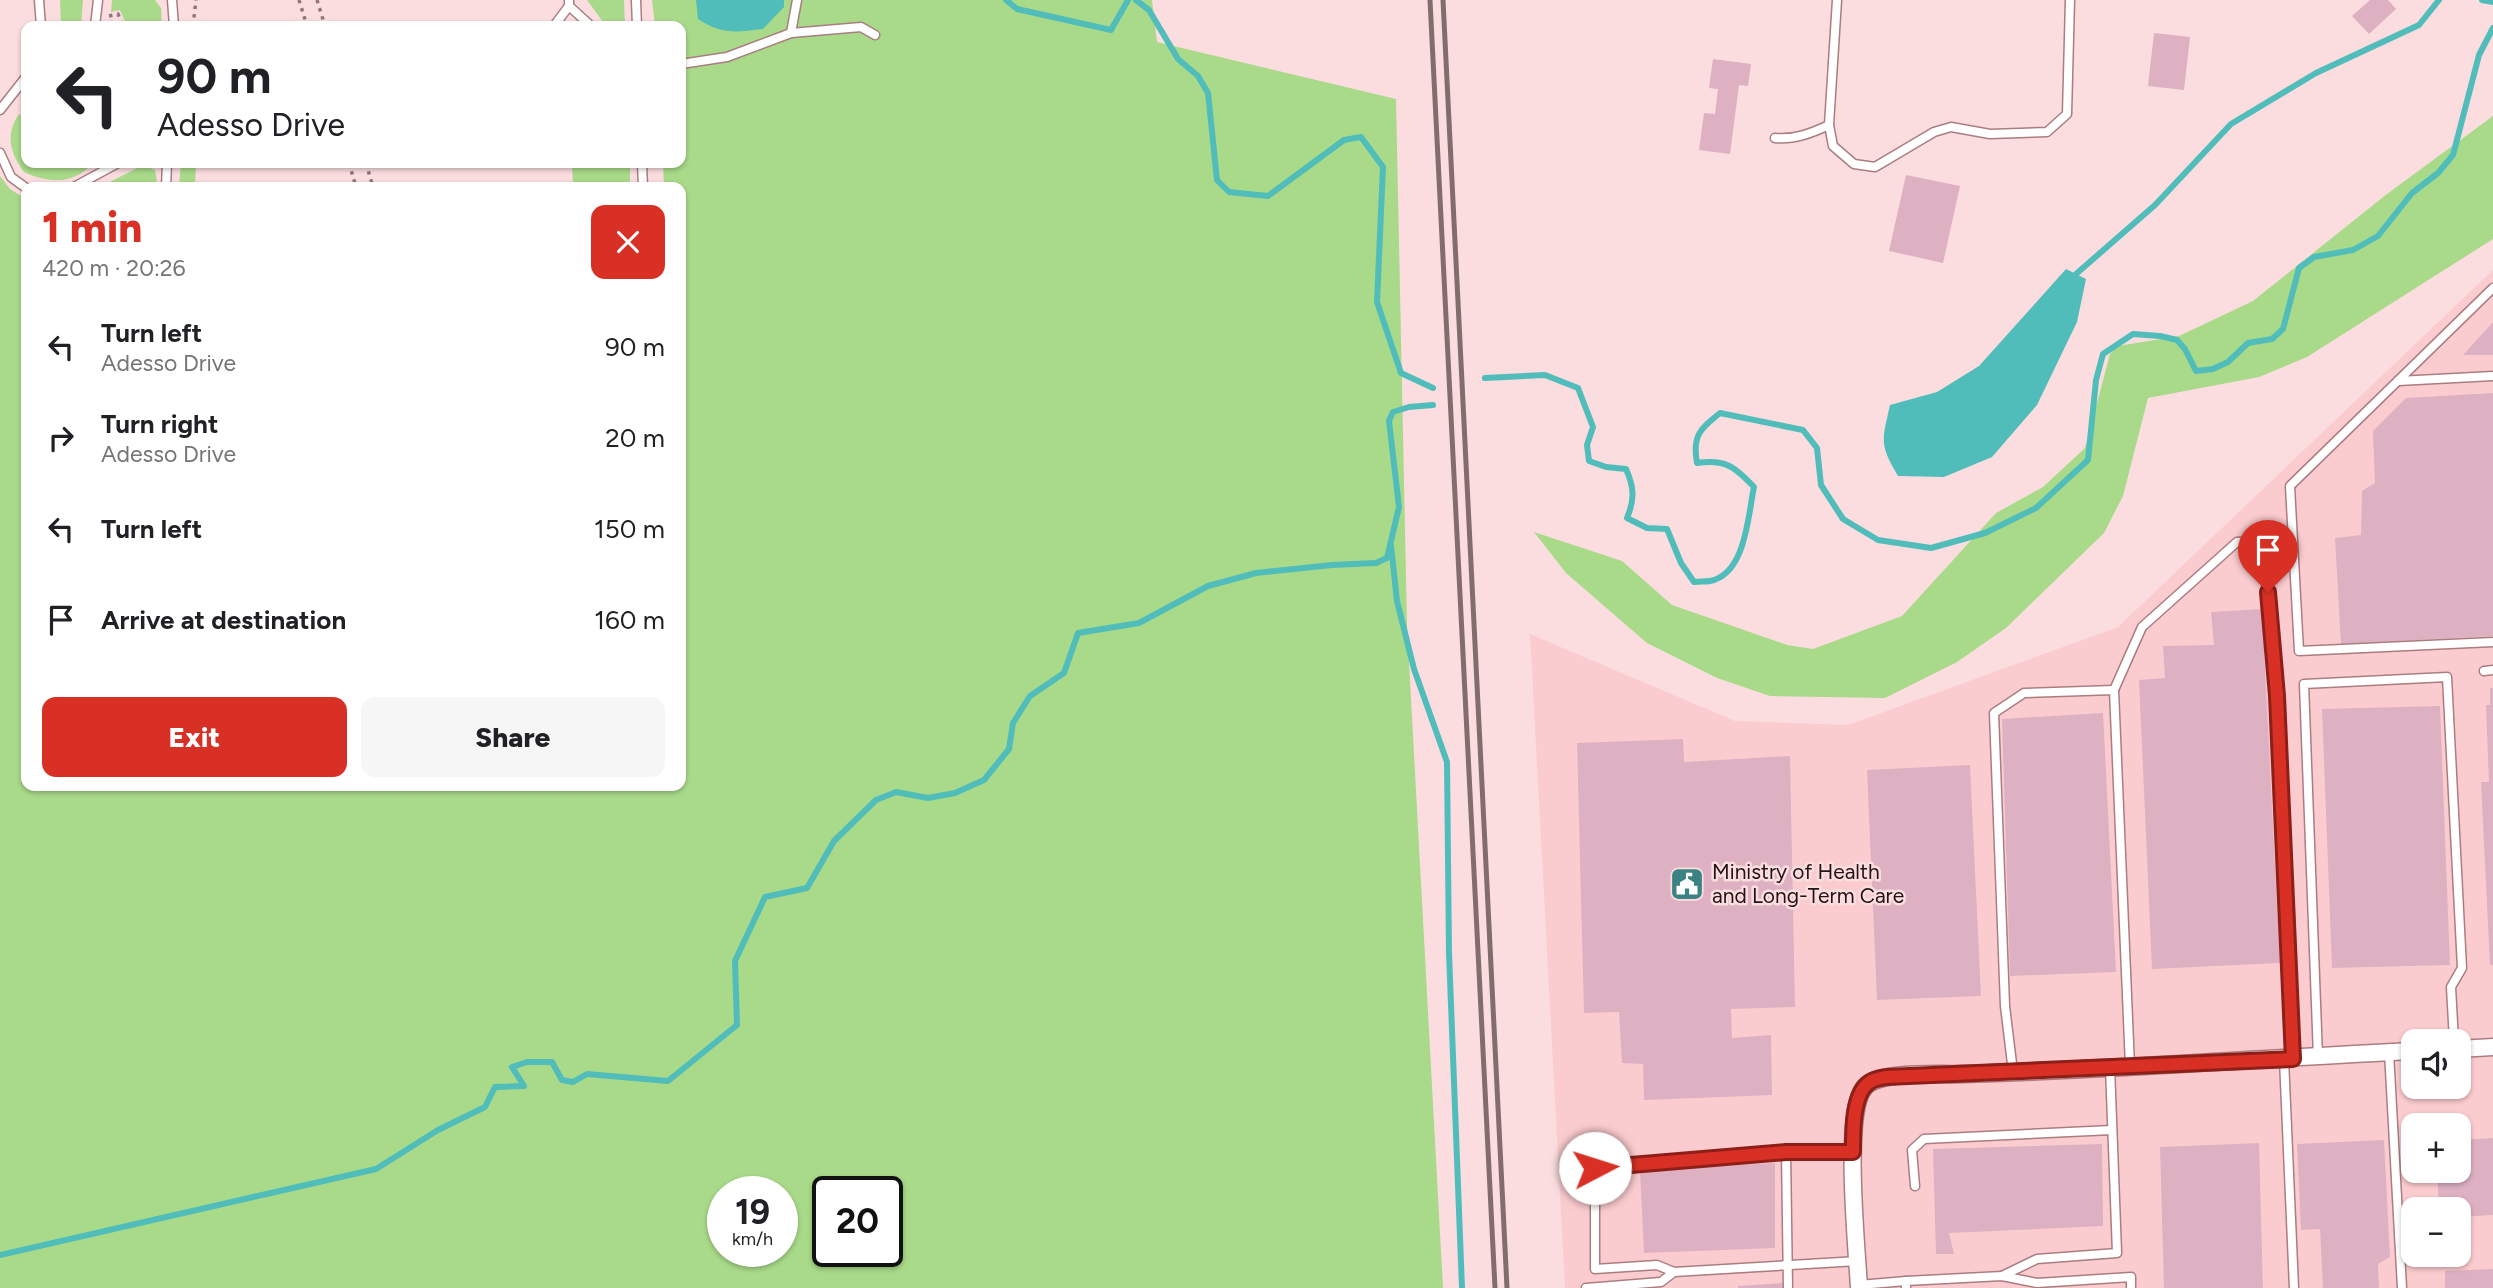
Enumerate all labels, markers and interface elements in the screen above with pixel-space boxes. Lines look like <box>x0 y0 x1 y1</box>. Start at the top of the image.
text: 90 m <box>157 46 272 105</box>
icon: left <box>42 49 133 140</box>
text: Adesso Drive <box>157 106 345 144</box>
text: 1 min <box>42 202 142 253</box>
button: close <box>591 205 665 279</box>
text: 420 m · 20:26 <box>42 254 186 282</box>
text: Turn left <box>101 317 202 349</box>
icon: left <box>42 328 80 366</box>
text: 90 m <box>605 331 665 363</box>
text: Adesso Drive <box>101 349 236 377</box>
text: Turn right <box>101 408 218 440</box>
icon: right <box>42 419 80 457</box>
text: 20 m <box>605 422 665 454</box>
text: Adesso Drive <box>101 440 236 468</box>
icon: left <box>42 510 80 548</box>
text: Turn left <box>101 513 202 545</box>
text: 150 m <box>594 513 665 545</box>
pin <box>2238 520 2298 592</box>
icon: arrive <box>2249 531 2287 569</box>
icon: arrive <box>42 601 80 639</box>
text: Arrive at destination <box>101 604 346 636</box>
text: 160 m <box>594 604 665 636</box>
button: Exit <box>42 697 347 777</box>
button: Share <box>361 697 665 777</box>
place label: Ministry of Health and Long-Term Care <box>1712 859 1904 908</box>
public building icon: Ministry of Health and Long-Term Care <box>1668 865 1706 903</box>
map controls <box>2401 1029 2471 1267</box>
button: sound <box>2401 1029 2471 1099</box>
button: + <box>2401 1113 2471 1183</box>
position arrow <box>1558 1131 1632 1205</box>
speed limit sign: 20 <box>812 1176 903 1267</box>
text: 19 <box>735 1191 770 1233</box>
button: − <box>2401 1197 2471 1267</box>
text: km/h <box>732 1228 773 1250</box>

